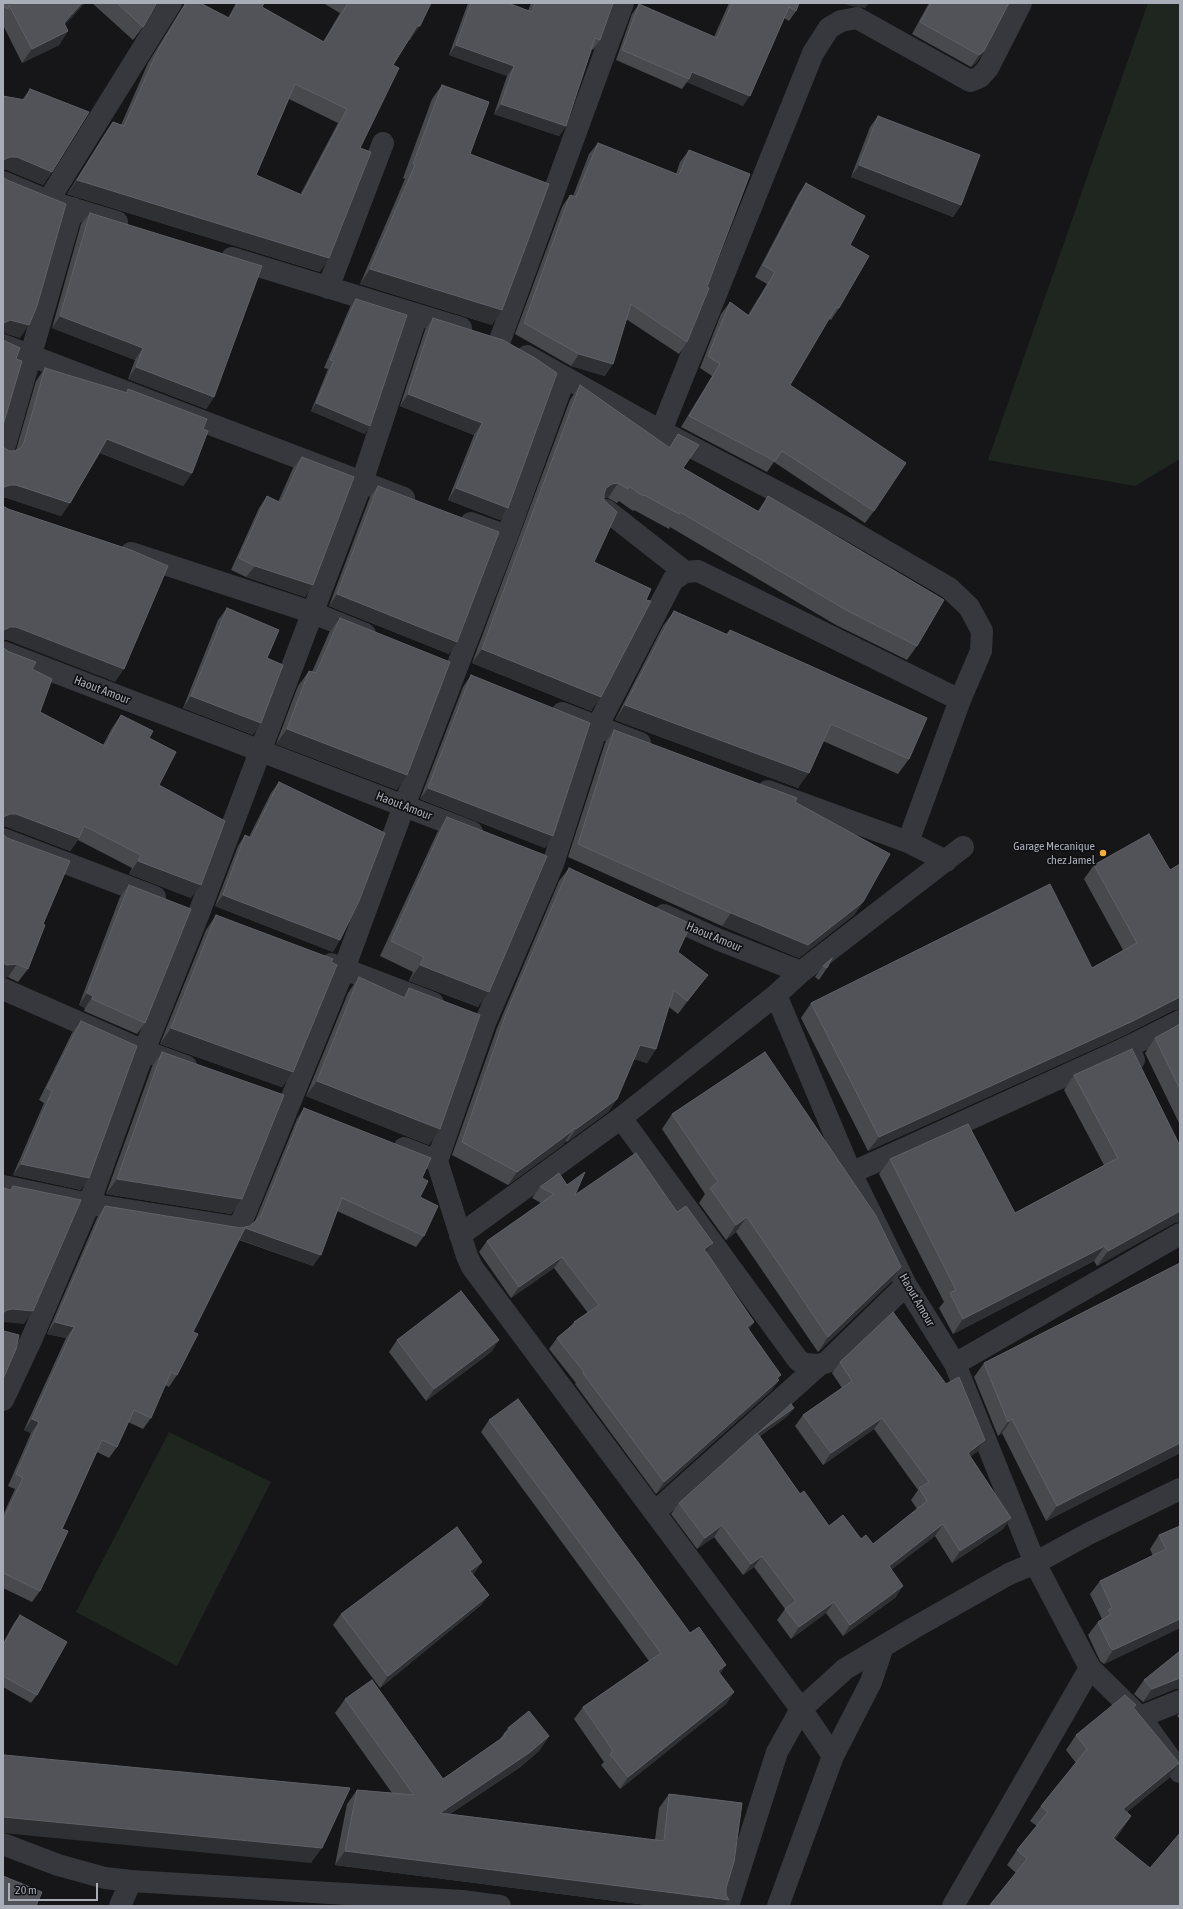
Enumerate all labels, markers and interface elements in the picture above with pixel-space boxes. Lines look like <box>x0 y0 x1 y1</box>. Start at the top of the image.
street label: Haout Amour <box>72 673 132 707</box>
street label: Haout Amour <box>374 789 434 823</box>
place label: Garage Mecanique chez Jamel <box>1013 839 1095 867</box>
marker: Garage Mecanique chez Jamel <box>1098 848 1108 858</box>
street label: Haout Amour <box>684 919 744 955</box>
street label: Haout Amour <box>896 1271 938 1329</box>
scale bar <box>10 1875 100 1901</box>
text: 20 m <box>15 1883 37 1897</box>

